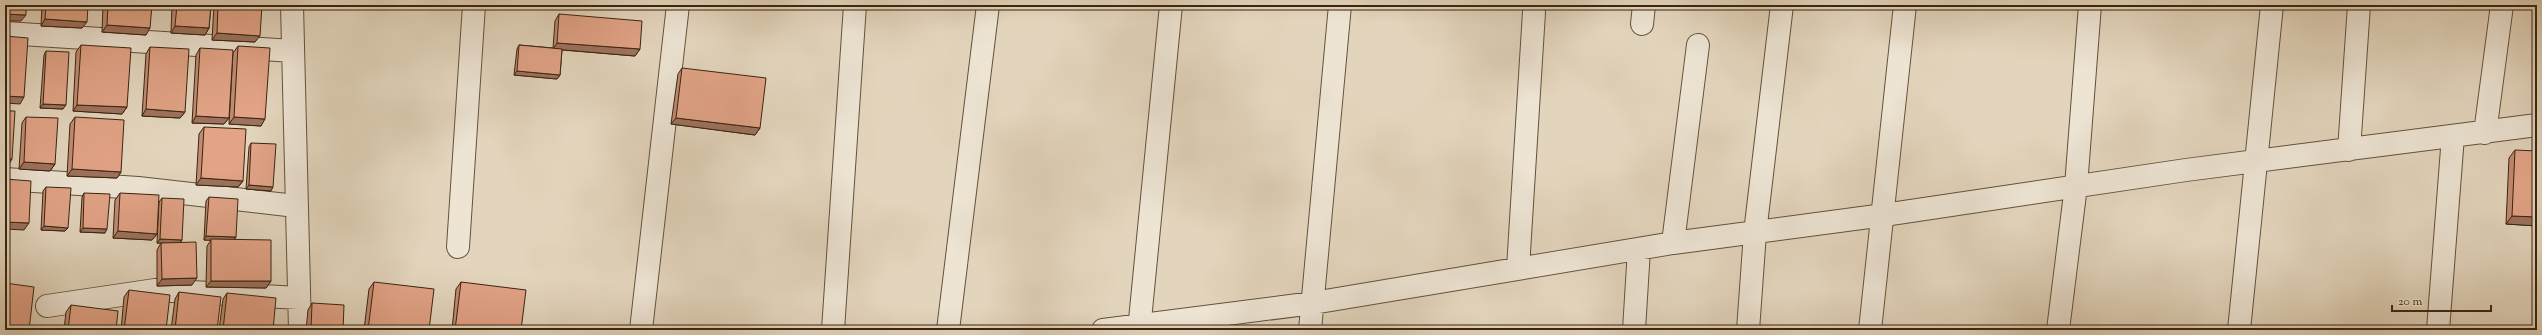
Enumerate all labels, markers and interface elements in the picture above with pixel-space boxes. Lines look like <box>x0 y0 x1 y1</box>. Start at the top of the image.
scale bar <box>2392 287 2491 313</box>
text: 20 m <box>2398 293 2423 311</box>

